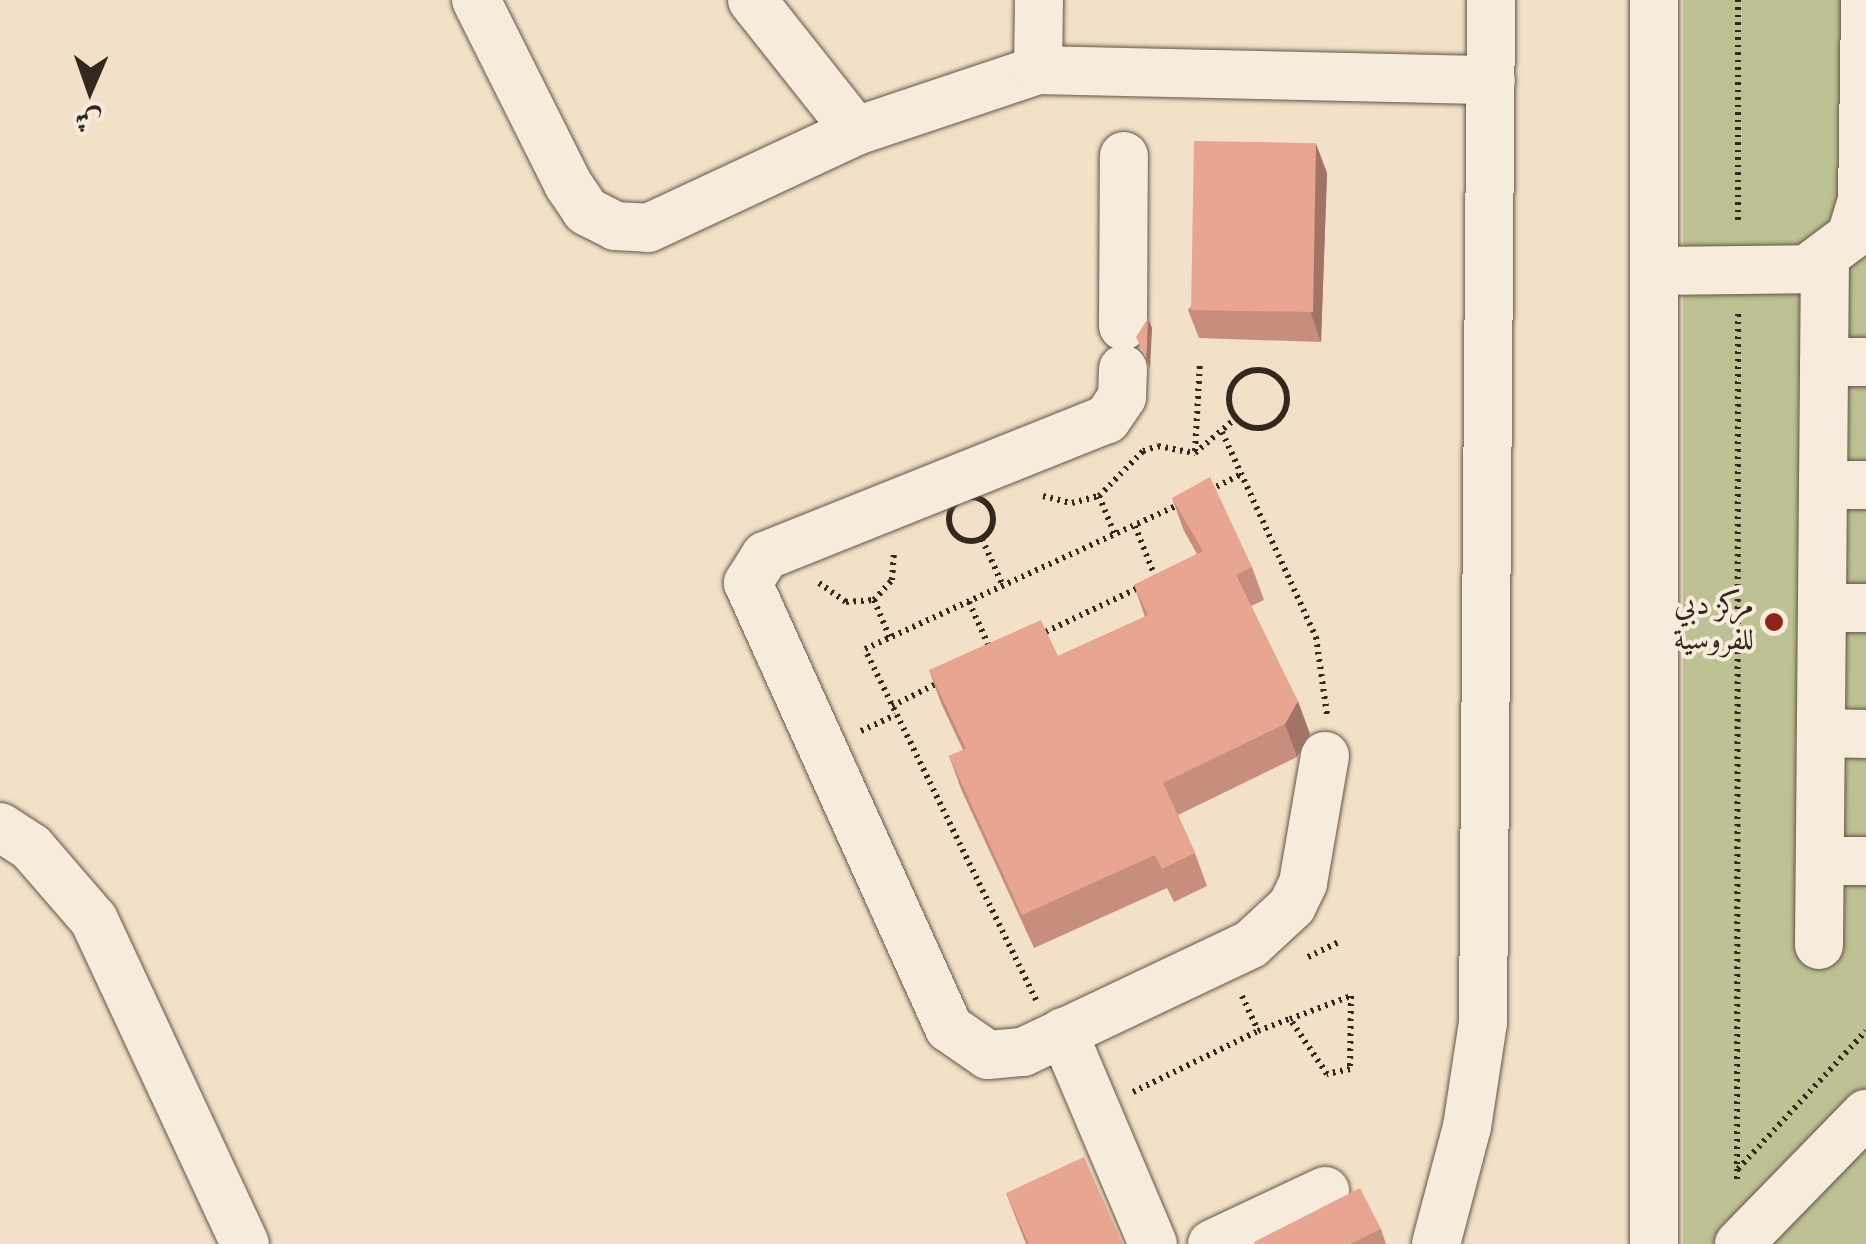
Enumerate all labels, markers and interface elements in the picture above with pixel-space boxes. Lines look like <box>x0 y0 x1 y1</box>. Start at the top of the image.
north arrow <box>40 40 140 140</box>
text: ش <box>74 103 103 138</box>
place label: مركز دبي للفروسية <box>1673 587 1754 658</box>
marker: مركز دبي للفروسية <box>1763 611 1785 633</box>

